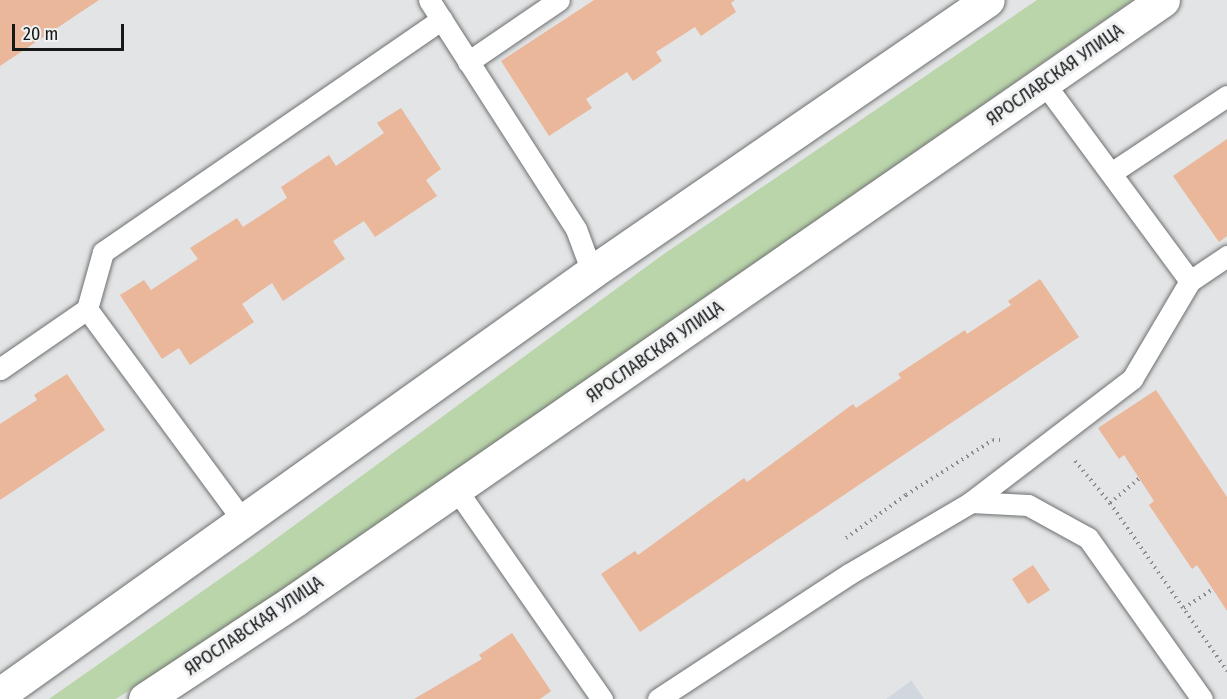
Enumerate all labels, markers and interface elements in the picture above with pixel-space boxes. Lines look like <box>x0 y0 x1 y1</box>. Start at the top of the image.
scale bar <box>15 12 128 50</box>
street label: ЯРОСЛАВСКАЯ УЛИЦА <box>982 20 1128 130</box>
text: 20 m <box>23 23 58 45</box>
street label: ЯРОСЛАВСКАЯ УЛИЦА <box>582 297 728 407</box>
street label: ЯРОСЛАВСКАЯ УЛИЦА <box>181 572 327 680</box>

